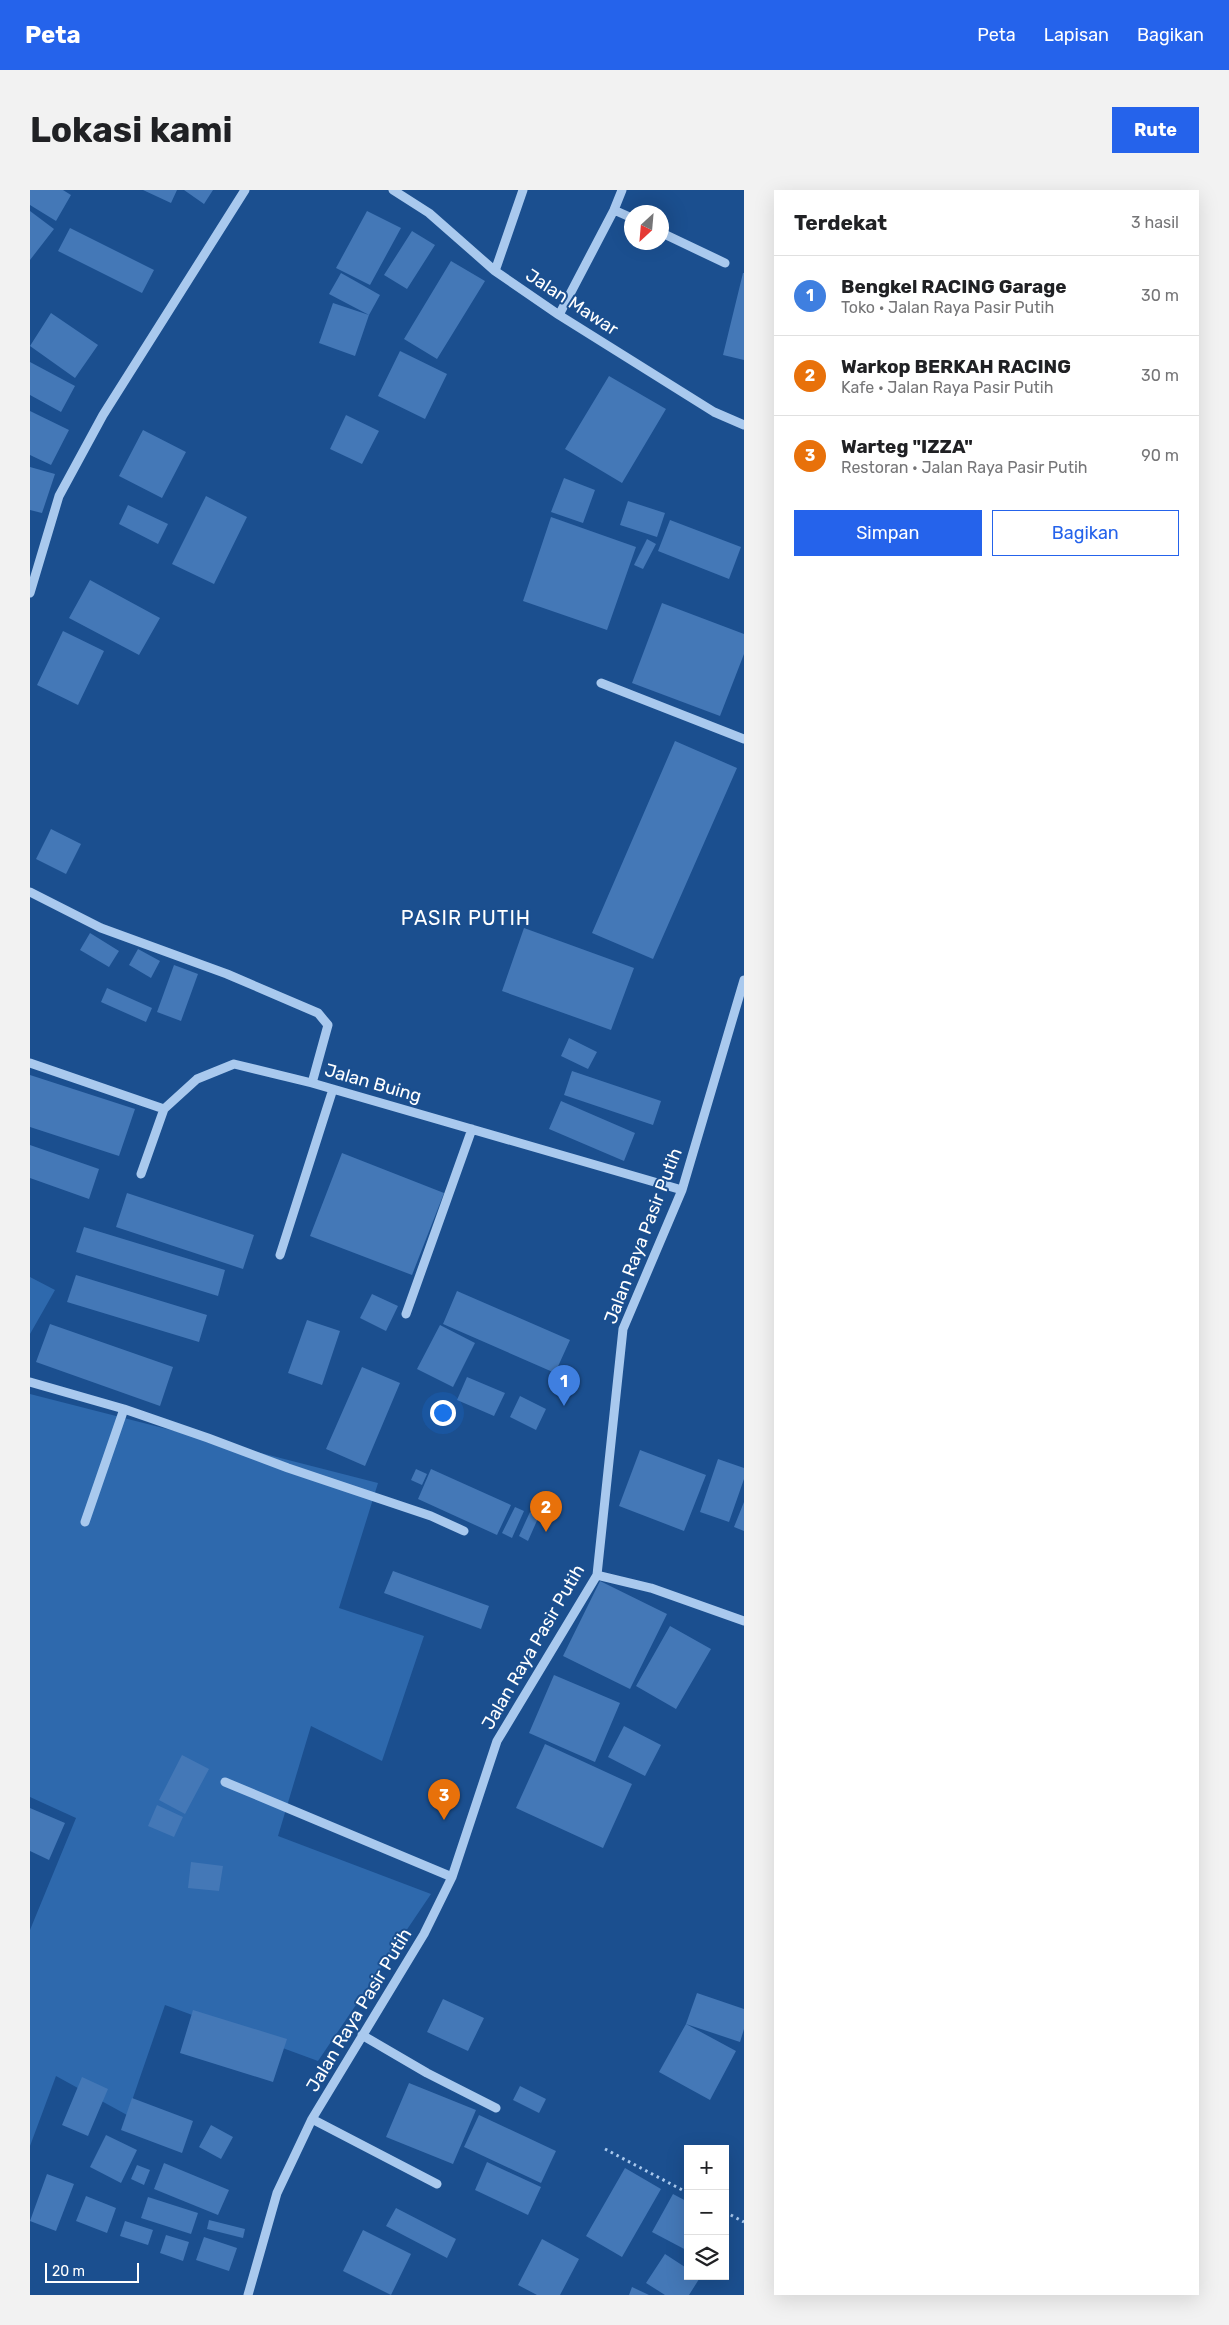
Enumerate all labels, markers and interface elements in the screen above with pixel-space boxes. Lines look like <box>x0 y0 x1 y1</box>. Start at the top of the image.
text: Peta <box>25 21 81 49</box>
text: Peta <box>977 24 1016 46</box>
text: Lapisan <box>1044 24 1109 46</box>
text: Bagikan <box>1137 24 1204 46</box>
button: Rute <box>1112 107 1199 153</box>
text: Lokasi kami <box>30 109 233 151</box>
north arrow <box>624 205 669 250</box>
text: Terdekat <box>794 210 887 235</box>
text: 3 hasil <box>1131 213 1179 232</box>
street label: Jalan Mawar <box>522 264 623 340</box>
text: Bengkel RACING Garage <box>841 275 1067 298</box>
text: 1 <box>806 286 814 305</box>
text: 30 m <box>1141 286 1179 305</box>
text: Toko · Jalan Raya Pasir Putih <box>841 298 1054 317</box>
text: Warkop BERKAH RACING <box>841 355 1071 378</box>
text: 2 <box>805 366 815 385</box>
text: 30 m <box>1141 366 1179 385</box>
text: Kafe · Jalan Raya Pasir Putih <box>841 378 1053 397</box>
text: Warteg "IZZA" <box>841 435 973 458</box>
text: 3 <box>805 446 815 465</box>
text: 90 m <box>1141 446 1179 465</box>
text: Restoran · Jalan Raya Pasir Putih <box>841 458 1088 477</box>
button: Simpan <box>794 510 982 556</box>
button: Bagikan <box>992 510 1179 556</box>
district label: PASIR PUTIH <box>401 906 531 930</box>
street label: Jalan Buing <box>322 1059 424 1107</box>
street label: Jalan Raya Pasir Putih <box>599 1145 687 1327</box>
pin: 1 <box>548 1365 580 1406</box>
your location <box>430 1400 456 1426</box>
pin: 2 <box>530 1491 562 1532</box>
street label: Jalan Raya Pasir Putih <box>477 1561 589 1733</box>
pin: 3 <box>428 1779 460 1820</box>
street label: Jalan Raya Pasir Putih <box>301 1924 417 2096</box>
map controls <box>684 2145 729 2280</box>
button: + <box>684 2145 729 2190</box>
button: − <box>684 2190 729 2235</box>
button: layers <box>684 2235 729 2280</box>
scale bar <box>45 2260 139 2283</box>
text: 20 m <box>52 2263 85 2280</box>

